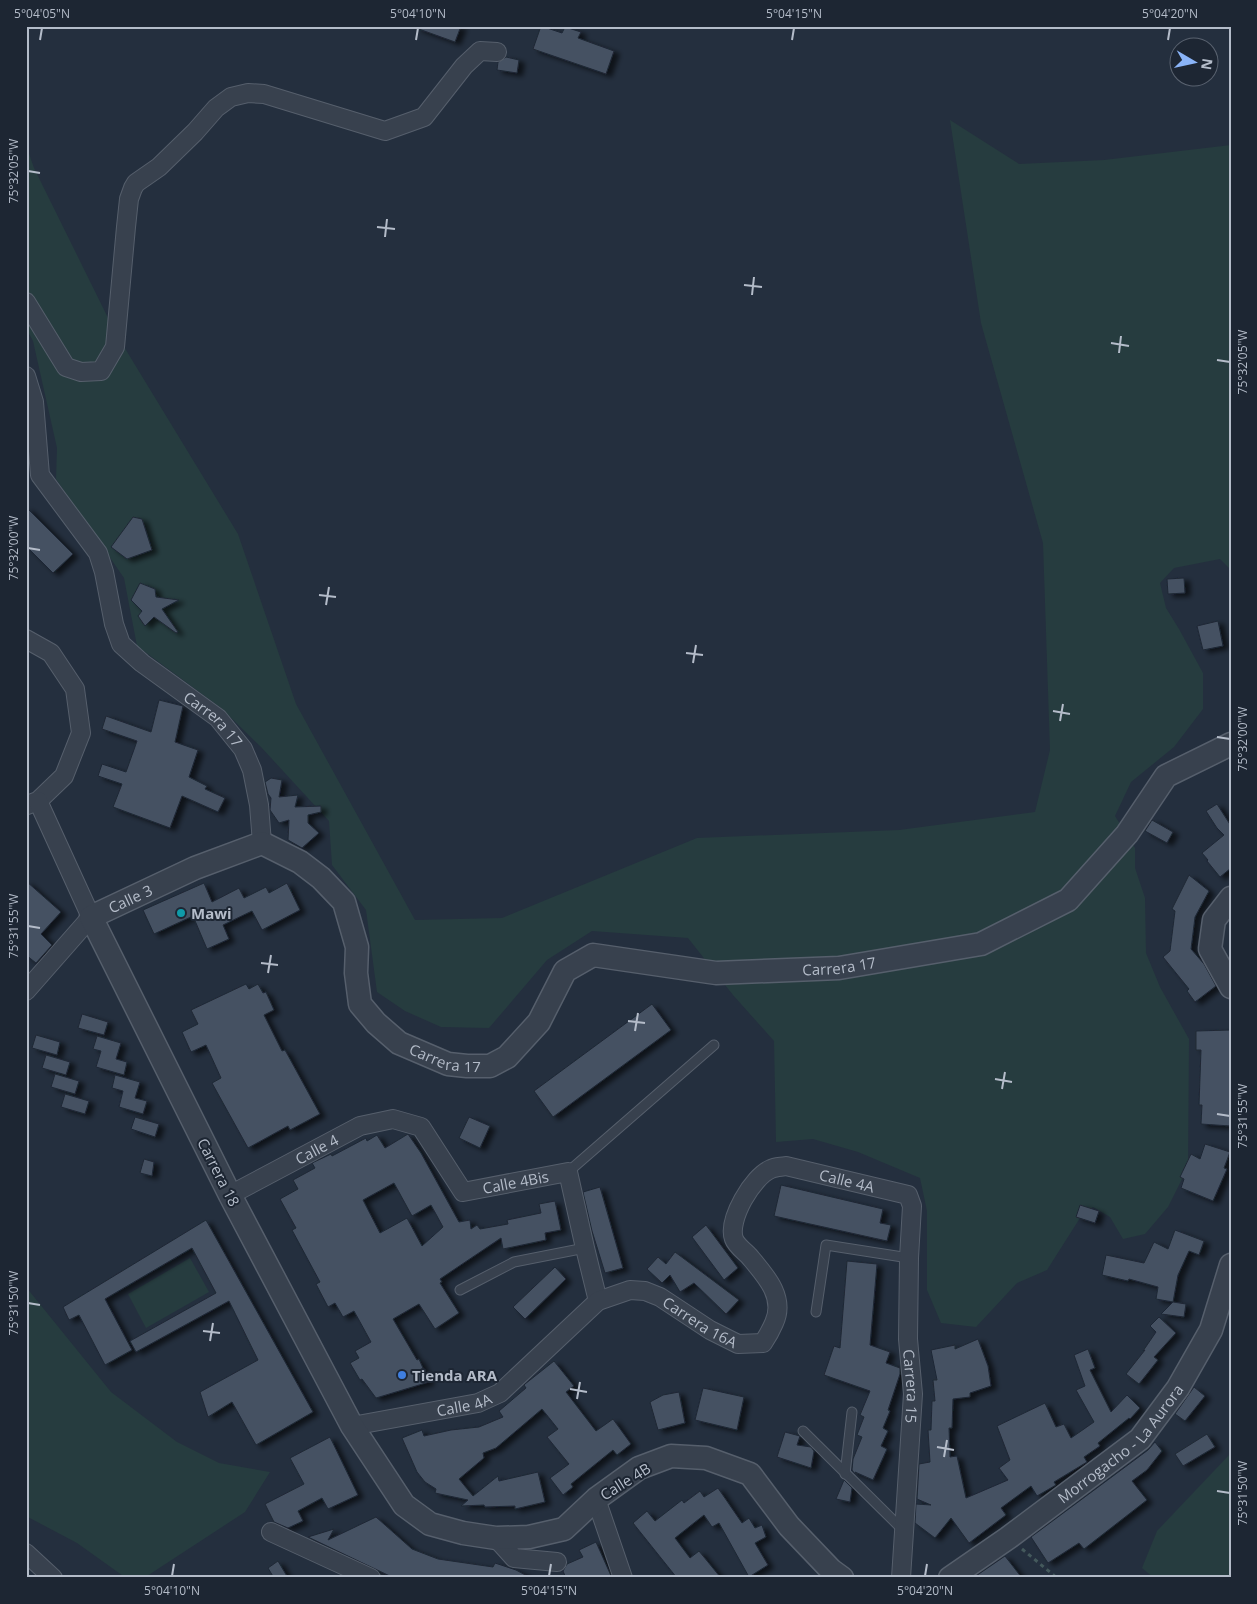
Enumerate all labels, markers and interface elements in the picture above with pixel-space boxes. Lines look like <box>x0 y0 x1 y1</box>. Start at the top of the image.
text: 5°04'05"N <box>14 5 70 22</box>
text: 5°04'10"N <box>390 5 446 22</box>
text: 5°04'15"N <box>766 5 822 22</box>
text: 5°04'20"N <box>1142 5 1198 22</box>
north arrow <box>1170 38 1220 88</box>
text: N <box>1197 57 1218 71</box>
text: 75°32'05"W <box>5 139 22 203</box>
text: 75°32'05"W <box>1234 330 1251 394</box>
text: 75°32'00"W <box>5 516 22 580</box>
street label: Carrera 17 <box>180 687 247 751</box>
text: 75°32'00"W <box>1234 707 1251 771</box>
street label: Calle 3 <box>105 880 155 917</box>
text: 75°31'55"W <box>5 894 22 958</box>
place label: Mawi <box>191 903 232 923</box>
marker: Mawi <box>175 907 187 919</box>
street label: Carrera 17 <box>802 952 877 979</box>
street label: Carrera 17 <box>406 1039 481 1076</box>
text: 75°31'55"W <box>1234 1084 1251 1148</box>
street label: Calle 4 <box>291 1129 342 1169</box>
street label: Carrera 18 <box>193 1134 245 1210</box>
street label: Calle 4A <box>817 1164 877 1197</box>
street label: Calle 4Bis <box>481 1166 550 1198</box>
text: 75°31'50"W <box>5 1271 22 1335</box>
street label: Carrera 16A <box>659 1292 741 1352</box>
street label: Carrera 15 <box>899 1348 923 1424</box>
place label: Tienda ARA <box>412 1365 498 1385</box>
marker: Tienda ARA <box>396 1369 408 1381</box>
street label: Morrogacho - La Aurora <box>1053 1380 1187 1508</box>
street label: Calle 4A <box>435 1388 495 1420</box>
street label: Calle 4B <box>596 1458 654 1504</box>
text: 75°31'50"W <box>1234 1461 1251 1525</box>
text: 5°04'10"N <box>144 1582 200 1599</box>
text: 5°04'15"N <box>521 1582 577 1599</box>
text: 5°04'20"N <box>897 1582 953 1599</box>

